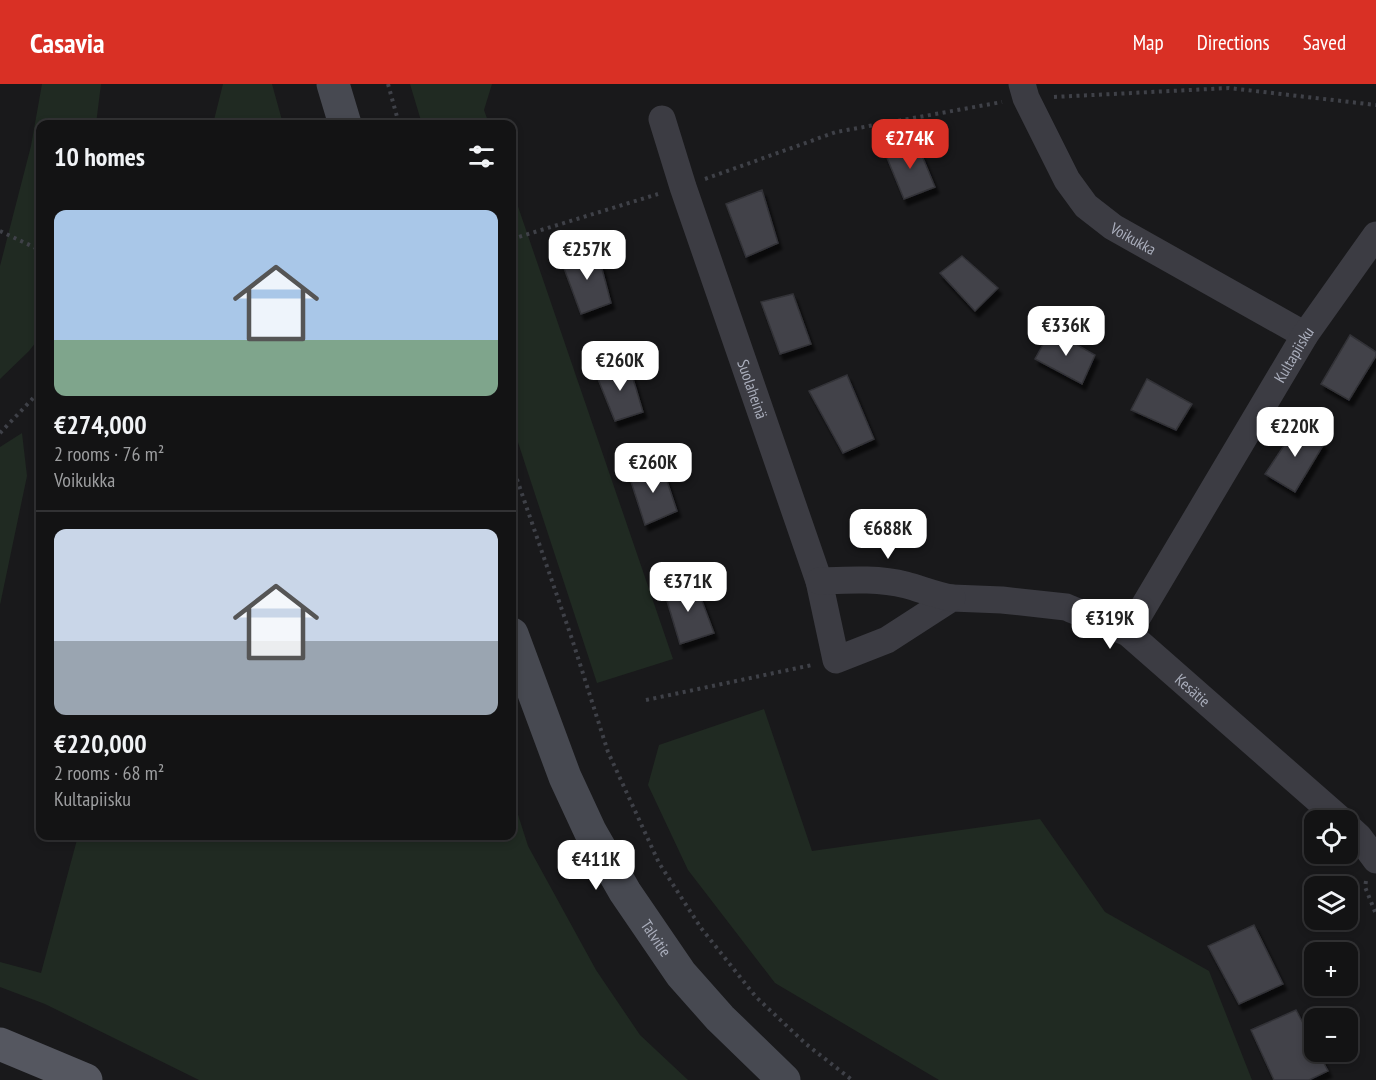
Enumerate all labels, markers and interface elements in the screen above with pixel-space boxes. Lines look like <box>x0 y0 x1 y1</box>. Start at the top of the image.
text: Casavia <box>30 24 105 61</box>
text: Map <box>1133 29 1164 56</box>
text: Directions <box>1197 29 1270 56</box>
text: Saved <box>1303 29 1346 56</box>
pin: €274K <box>868 119 952 170</box>
text: €274K <box>886 125 934 151</box>
text: 10 homes <box>54 140 145 173</box>
icon: filters <box>465 140 498 173</box>
street label: Voikukka <box>1106 217 1160 259</box>
pin: €257K <box>545 230 629 281</box>
text: €257K <box>563 236 611 262</box>
icon: home <box>222 249 330 357</box>
pin: €336K <box>1024 306 1108 357</box>
text: €336K <box>1042 312 1090 338</box>
street label: Kultapiisku <box>1269 322 1318 386</box>
pin: €260K <box>578 341 662 392</box>
text: €260K <box>596 347 644 373</box>
street label: Suolaheinä <box>733 357 772 421</box>
pin: €220K <box>1253 407 1337 458</box>
text: €274,000 <box>54 408 147 441</box>
text: €220K <box>1271 413 1319 439</box>
text: 2 rooms · 76 m² <box>54 441 164 467</box>
pin: €260K <box>611 443 695 494</box>
text: €260K <box>629 449 677 475</box>
text: Voikukka <box>54 467 115 493</box>
pin: €688K <box>846 509 930 560</box>
text: €688K <box>864 515 912 541</box>
pin: €371K <box>646 562 730 613</box>
icon: home <box>222 568 330 676</box>
text: €371K <box>664 568 712 594</box>
pin: €319K <box>1068 599 1152 650</box>
text: €319K <box>1086 605 1134 631</box>
street label: Kesätie <box>1171 669 1215 711</box>
text: €220,000 <box>54 727 147 760</box>
text: 2 rooms · 68 m² <box>54 760 164 786</box>
text: Kultapiisku <box>54 786 131 812</box>
map controls <box>1304 810 1358 1062</box>
button: locate <box>1304 810 1358 864</box>
pin: €411K <box>554 840 638 891</box>
text: €411K <box>572 846 620 872</box>
button: layers <box>1304 876 1358 930</box>
street label: Talvitie <box>637 916 676 960</box>
button: + <box>1304 942 1358 996</box>
button: − <box>1304 1008 1358 1062</box>

